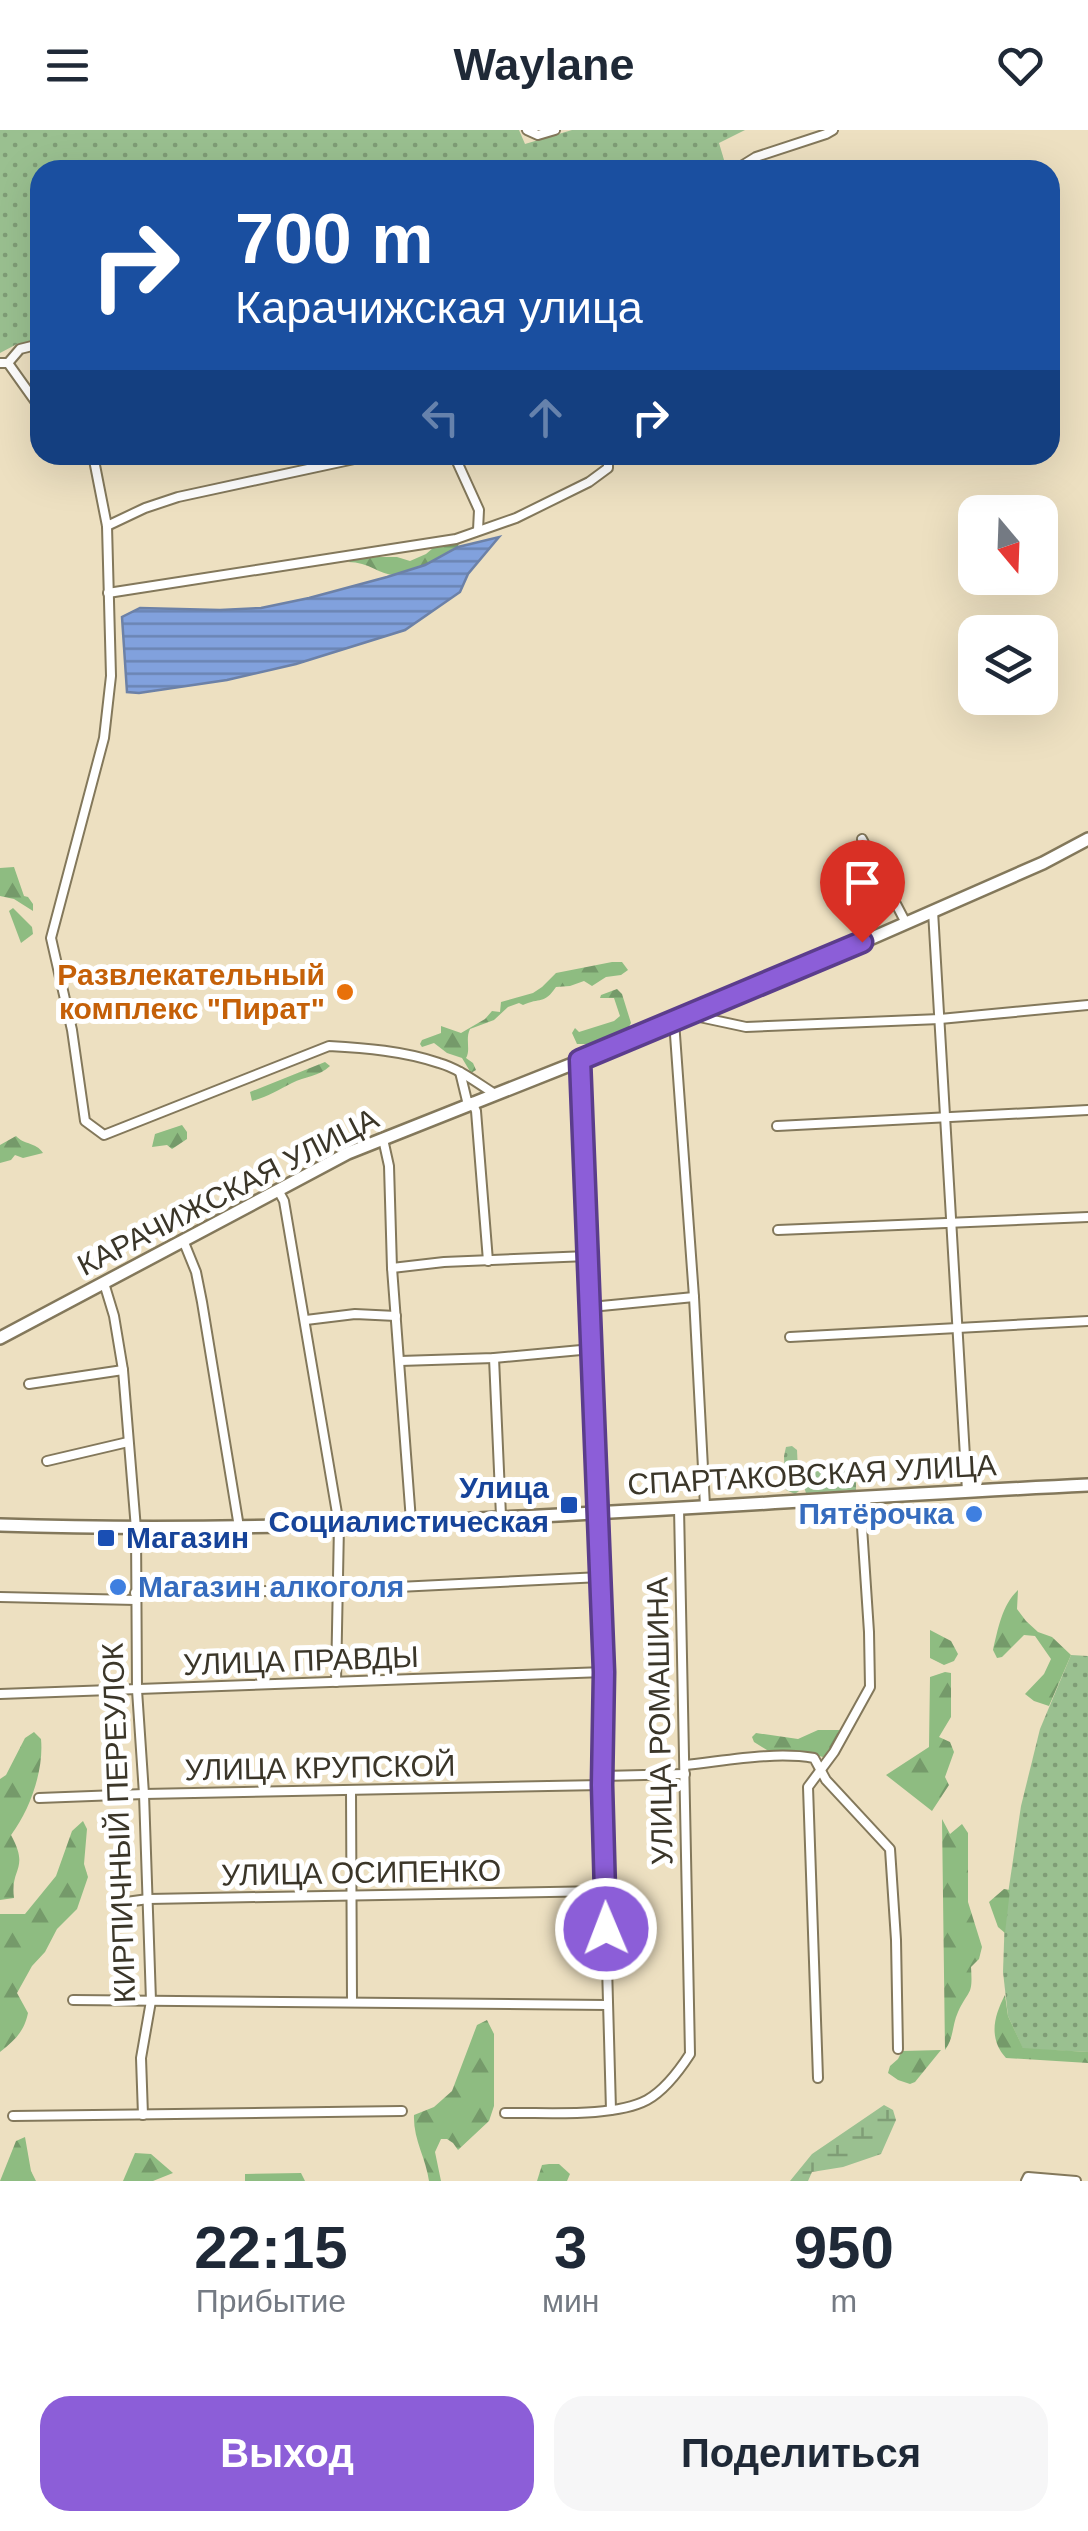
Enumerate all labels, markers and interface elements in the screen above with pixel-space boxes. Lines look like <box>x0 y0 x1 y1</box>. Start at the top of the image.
icon: menu <box>40 38 95 93</box>
icon: heart <box>993 38 1048 93</box>
text: Waylane <box>454 39 634 90</box>
icon: right <box>70 200 200 330</box>
text: 700 m <box>235 200 433 278</box>
text: Карачижская улица <box>235 282 643 333</box>
icon: left <box>413 390 468 445</box>
icon: ahead <box>518 390 573 445</box>
icon: right <box>623 390 678 445</box>
north arrow <box>958 495 1058 595</box>
map controls <box>958 495 1058 715</box>
button: layers <box>958 615 1058 715</box>
pin <box>820 840 905 943</box>
icon: arrive <box>835 855 890 910</box>
place label: Развлекательный комплекс "Пират" <box>57 958 325 1025</box>
marker: Развлекательный комплекс "Пират" <box>334 981 356 1003</box>
street label: КАРАЧИЖСКАЯ УЛИЦА <box>72 1101 384 1282</box>
street label: СПАРТАКОВСКАЯ УЛИЦА <box>627 1448 997 1501</box>
place label: Улица Социалистическая <box>269 1471 549 1538</box>
marker: Улица Социалистическая <box>558 1494 580 1516</box>
place label: Пятёрочка <box>799 1497 954 1530</box>
marker: Пятёрочка <box>963 1503 985 1525</box>
place label: Магазин <box>126 1521 249 1554</box>
marker: Магазин <box>95 1527 117 1549</box>
place label: Магазин алкоголя <box>138 1570 404 1603</box>
marker: Магазин алкоголя <box>107 1576 129 1598</box>
street label: УЛИЦА РОМАШИНА <box>640 1577 679 1865</box>
street label: УЛИЦА ПРАВДЫ <box>183 1640 419 1681</box>
street label: КИРПИЧНЫЙ ПЕРЕУЛОК <box>96 1642 141 2004</box>
street label: УЛИЦА КРУПСКОЙ <box>184 1749 456 1786</box>
street label: УЛИЦА ОСИПЕНКО <box>221 1854 501 1891</box>
position arrow <box>554 1877 658 1981</box>
text: 22:15 <box>194 2214 348 2281</box>
text: 3 <box>554 2214 587 2281</box>
text: 950 <box>794 2214 894 2281</box>
text: Прибытие <box>196 2283 346 2319</box>
text: мин <box>542 2283 599 2319</box>
text: m <box>830 2283 857 2319</box>
button: Выход <box>40 2396 534 2511</box>
button: Поделиться <box>554 2396 1048 2511</box>

